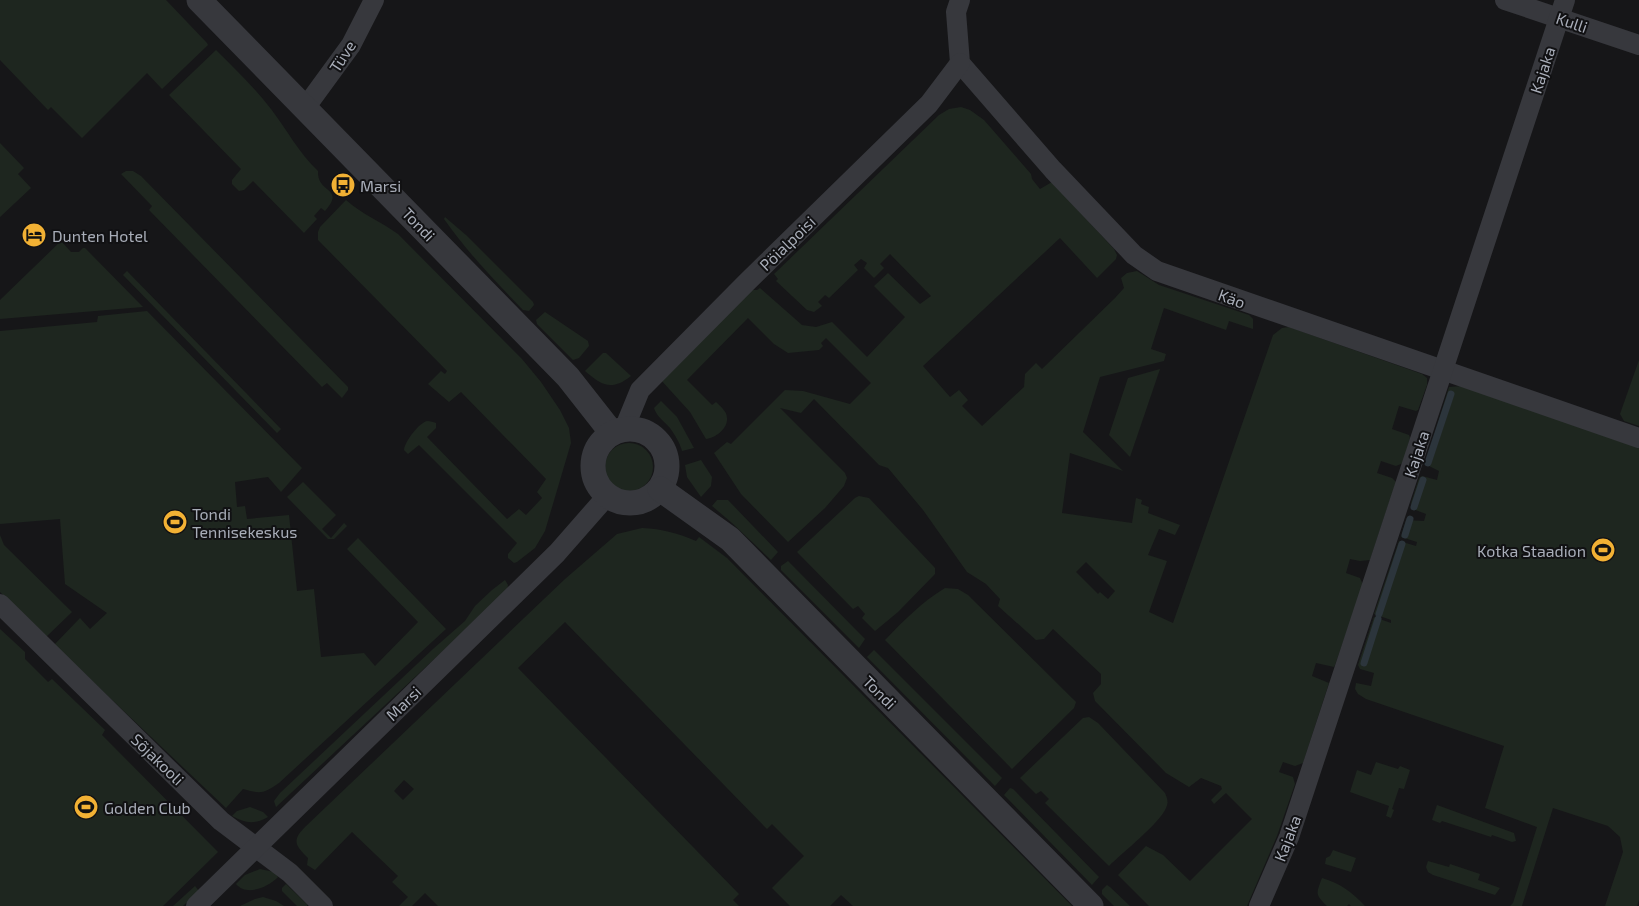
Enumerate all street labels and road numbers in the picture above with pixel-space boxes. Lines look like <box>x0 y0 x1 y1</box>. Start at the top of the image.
street label: Kulli <box>1554 8 1590 36</box>
street label: Tüve <box>325 37 359 75</box>
street label: Kajaka <box>1526 44 1559 96</box>
street label: Tondi <box>399 203 439 245</box>
street label: Pöialpoisi <box>755 212 819 274</box>
street label: Käo <box>1216 284 1248 312</box>
street label: Kajaka <box>1400 428 1433 480</box>
street label: Tondi <box>859 671 901 713</box>
street label: Marsi <box>382 682 424 724</box>
street label: Sõjakooli <box>127 729 188 789</box>
street label: Kajaka <box>1270 812 1305 864</box>

